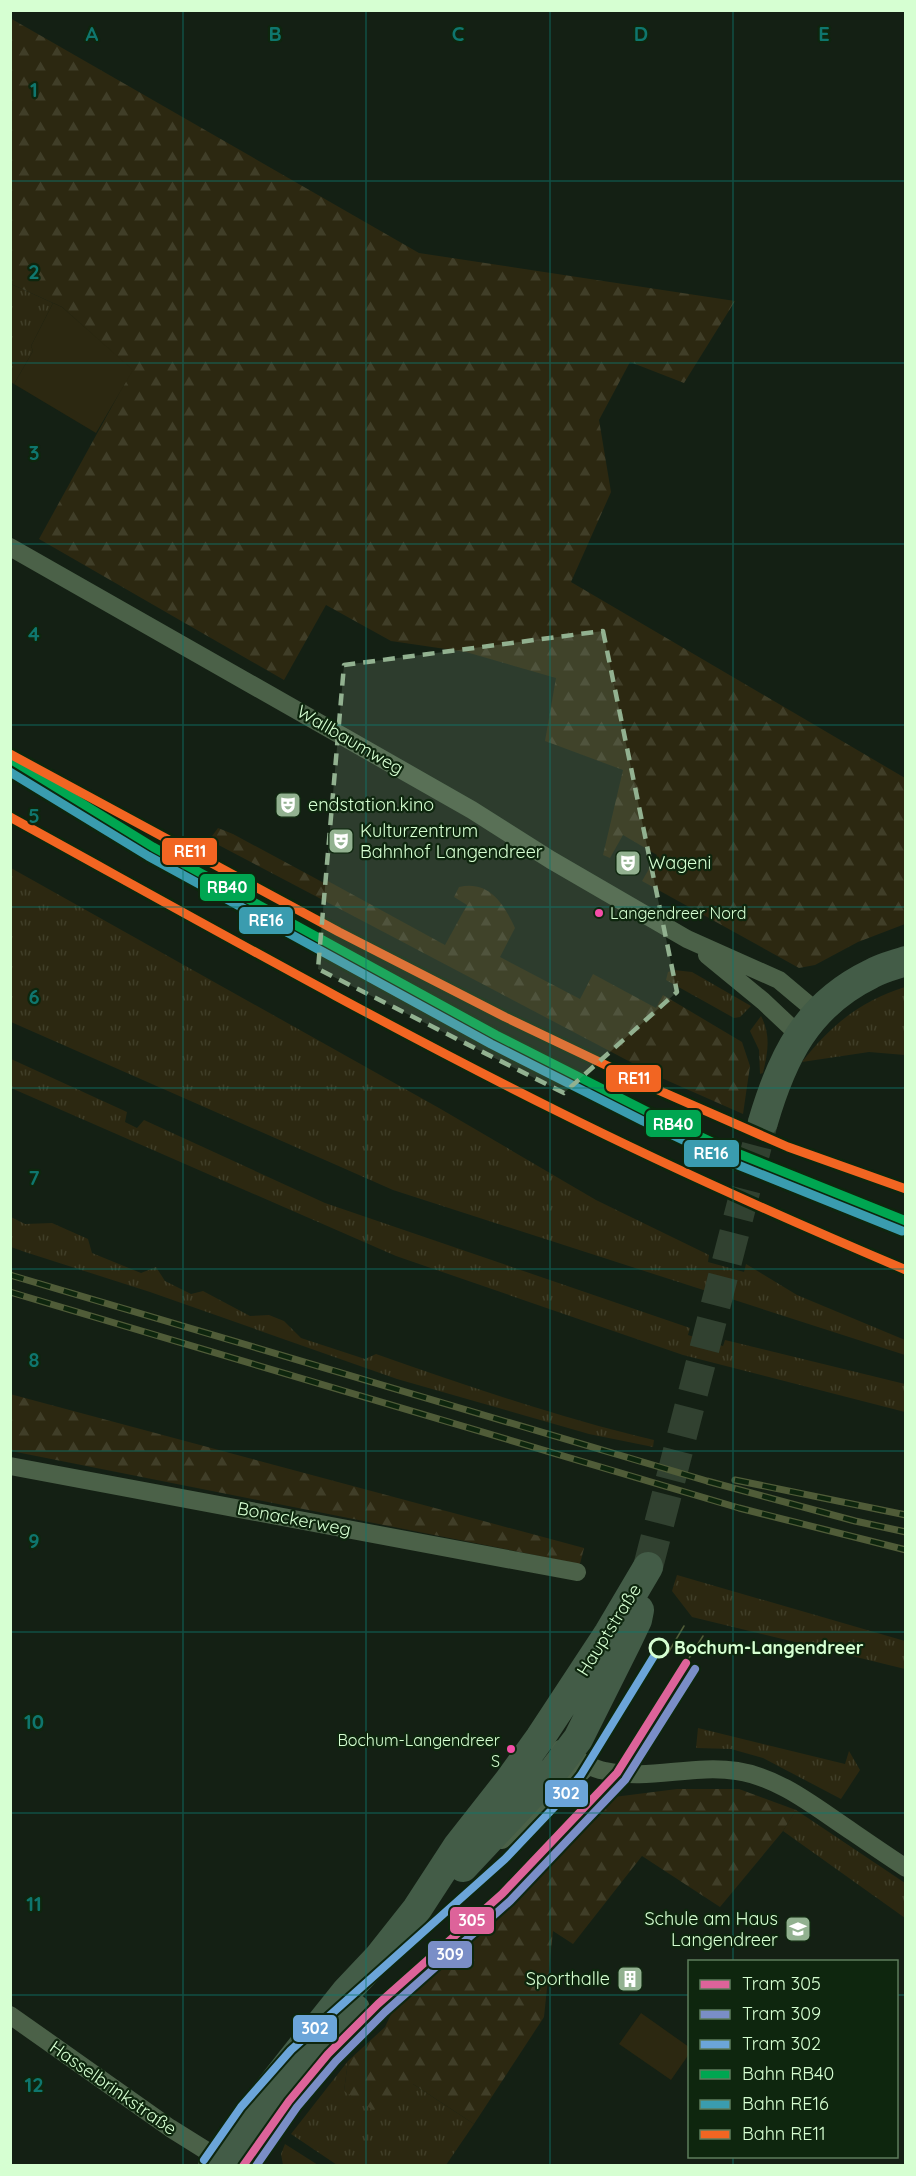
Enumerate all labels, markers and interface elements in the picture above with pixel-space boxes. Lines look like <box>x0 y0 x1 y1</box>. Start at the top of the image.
text: A <box>86 21 99 46</box>
text: B <box>268 21 282 46</box>
text: C <box>452 21 465 46</box>
text: D <box>634 21 648 46</box>
text: E <box>818 21 830 46</box>
text: 1 <box>30 77 38 102</box>
text: 2 <box>28 259 40 284</box>
text: 3 <box>29 440 39 465</box>
text: 4 <box>28 621 40 646</box>
street label: Wallbaumweg <box>293 700 408 779</box>
theatre icon: endstation.kino <box>273 790 303 820</box>
place label: endstation.kino <box>308 793 434 816</box>
text: 5 <box>28 803 40 828</box>
place label: Kulturzentrum Bahnhof Langendreer <box>360 819 543 863</box>
theatre icon: Kulturzentrum Bahnhof Langendreer <box>326 826 356 856</box>
line badge: RE11 <box>161 837 218 866</box>
text: RE11 <box>174 841 206 861</box>
theatre icon: Wageni <box>613 848 643 878</box>
place label: Wageni <box>648 851 711 874</box>
line badge: RB40 <box>199 873 256 902</box>
text: RB40 <box>207 877 248 897</box>
place label: Langendreer Nord <box>610 903 746 923</box>
line badge: RE16 <box>238 906 294 935</box>
marker: Langendreer Nord <box>593 907 605 919</box>
text: RE16 <box>248 910 284 930</box>
text: 6 <box>28 984 40 1009</box>
line badge: RE11 <box>605 1064 662 1093</box>
text: RE11 <box>618 1068 650 1088</box>
line badge: RB40 <box>645 1109 702 1138</box>
text: RB40 <box>653 1114 694 1134</box>
line badge: RE16 <box>683 1139 740 1168</box>
text: RE16 <box>693 1143 729 1163</box>
text: 7 <box>29 1165 40 1190</box>
text: 8 <box>29 1347 40 1372</box>
street label: Bonackerweg <box>235 1496 353 1541</box>
text: 9 <box>28 1528 40 1553</box>
street label: Hauptstraße <box>571 1579 646 1680</box>
place label: Bochum-Langendreer <box>674 1636 864 1659</box>
marker: Bochum-Langendreer <box>649 1638 669 1658</box>
text: 10 <box>24 1709 44 1734</box>
place label: Bochum-Langendreer S <box>337 1730 500 1771</box>
marker: Bochum-Langendreer S <box>505 1743 517 1755</box>
line badge: 302 <box>544 1779 589 1808</box>
text: 302 <box>552 1783 580 1803</box>
text: 11 <box>26 1891 42 1916</box>
line badge: 305 <box>449 1906 495 1935</box>
place label: Schule am Haus Langendreer <box>644 1907 778 1951</box>
text: 305 <box>458 1910 486 1930</box>
school or university icon: Schule am Haus Langendreer <box>783 1914 813 1944</box>
line badge: 309 <box>427 1940 473 1969</box>
text: 309 <box>436 1944 464 1964</box>
legend <box>688 1960 898 2158</box>
building icon: Sporthalle <box>615 1964 645 1994</box>
place label: Sporthalle <box>526 1967 610 1990</box>
text: Tram 305 <box>742 1972 821 1995</box>
text: Tram 309 <box>742 2002 821 2025</box>
line badge: 302 <box>292 2014 338 2043</box>
text: 302 <box>301 2018 329 2038</box>
text: Tram 302 <box>742 2032 821 2055</box>
street label: Hasselbrinkstraße <box>45 2035 181 2140</box>
text: Bahn RB40 <box>742 2062 834 2085</box>
text: 12 <box>24 2072 44 2097</box>
text: Bahn RE16 <box>742 2092 829 2115</box>
text: Bahn RE11 <box>742 2122 826 2145</box>

